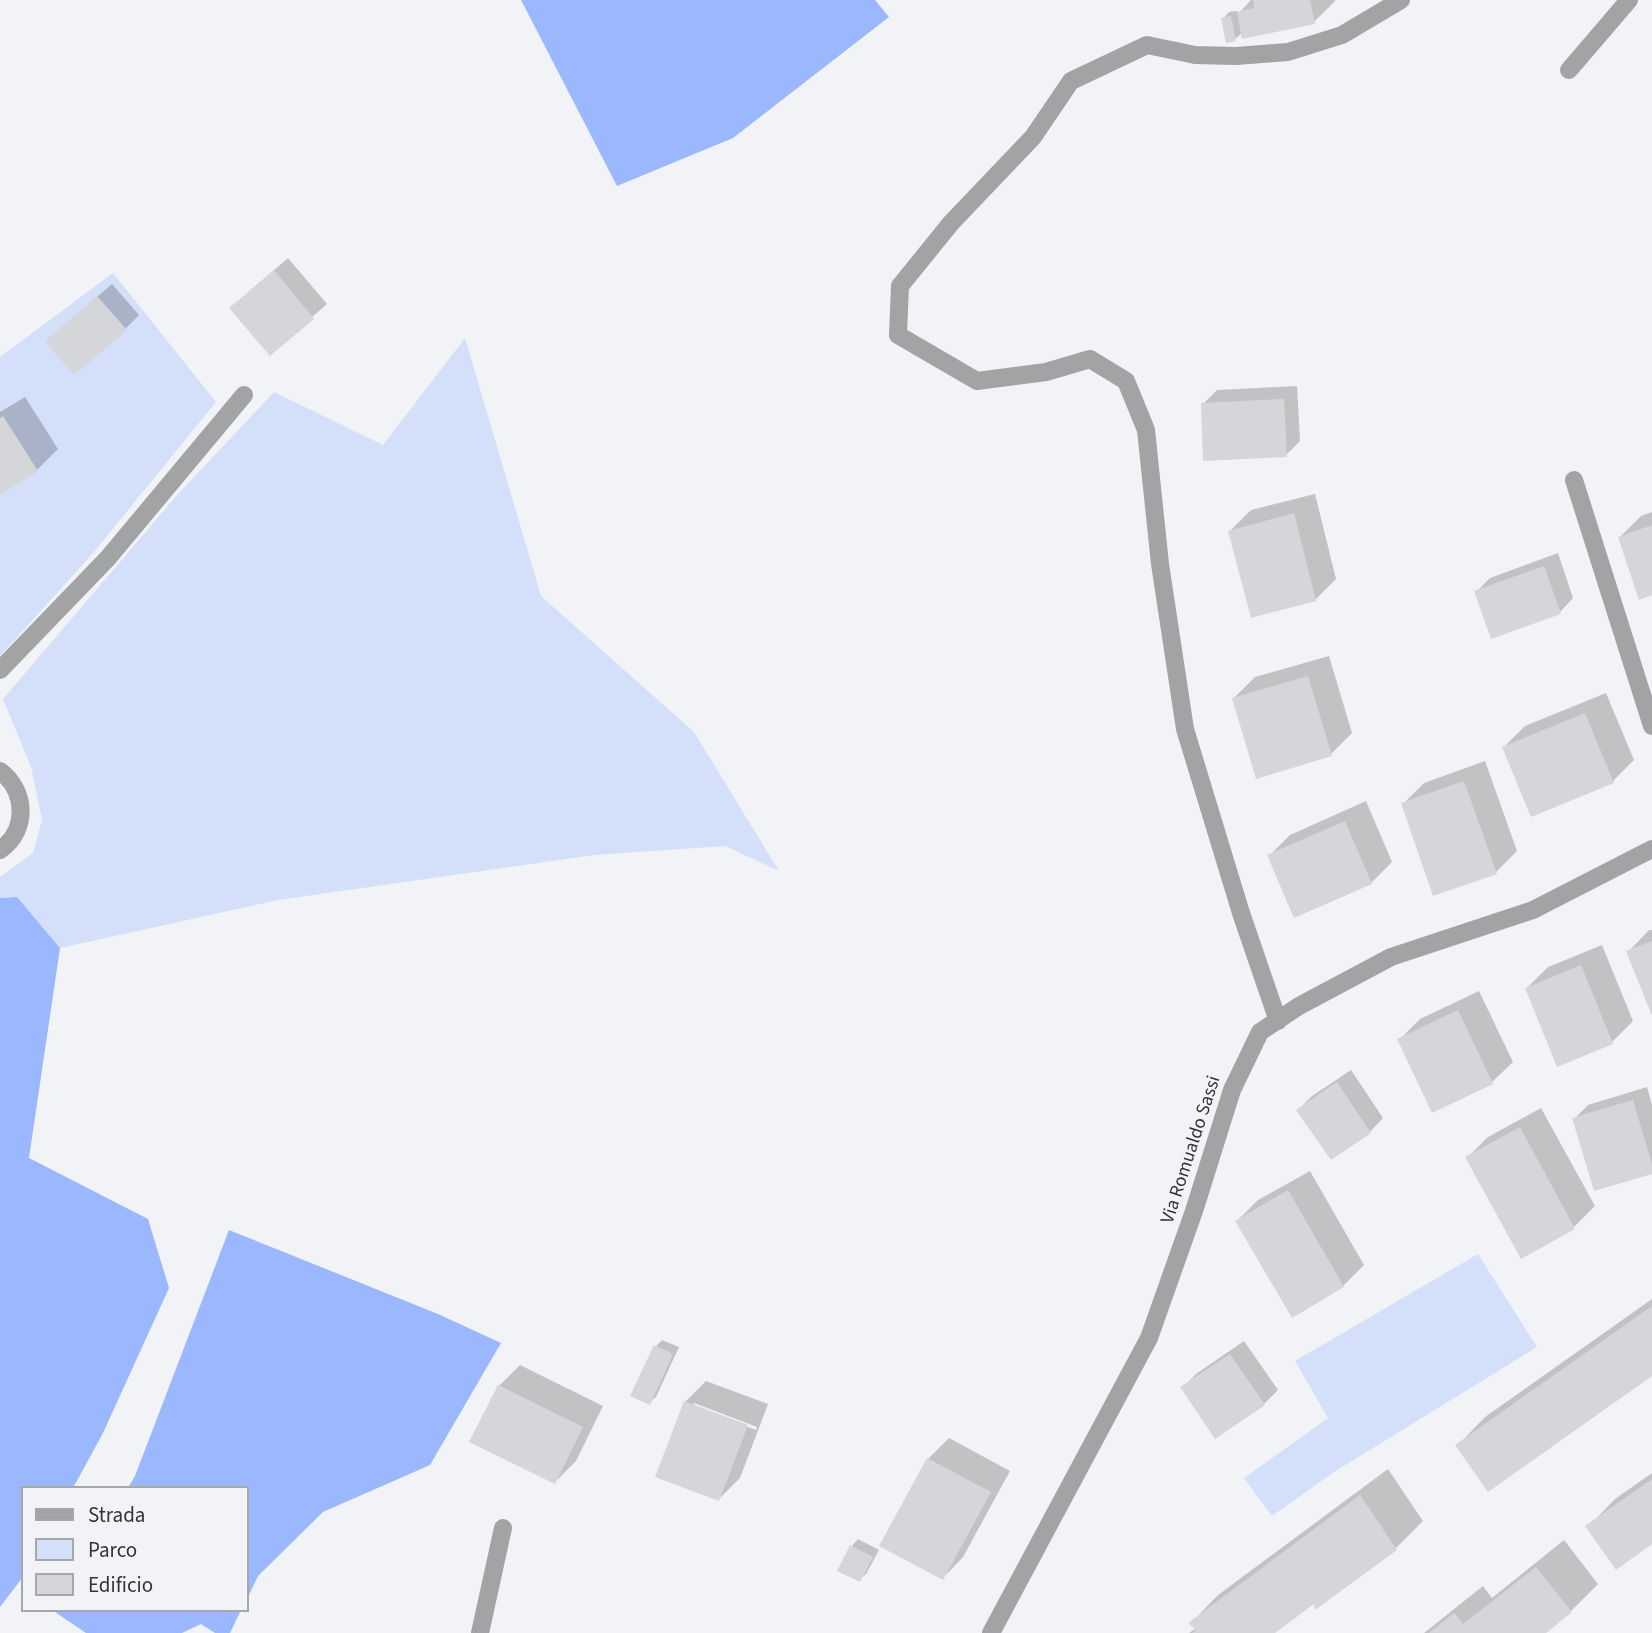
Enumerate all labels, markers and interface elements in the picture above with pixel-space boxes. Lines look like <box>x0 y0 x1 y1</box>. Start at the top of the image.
street label: Via Romualdo Sassi <box>1157 1073 1227 1227</box>
legend <box>21 1486 248 1612</box>
text: Strada <box>88 1500 145 1530</box>
text: Parco <box>88 1535 137 1565</box>
text: Edificio <box>88 1570 153 1600</box>

